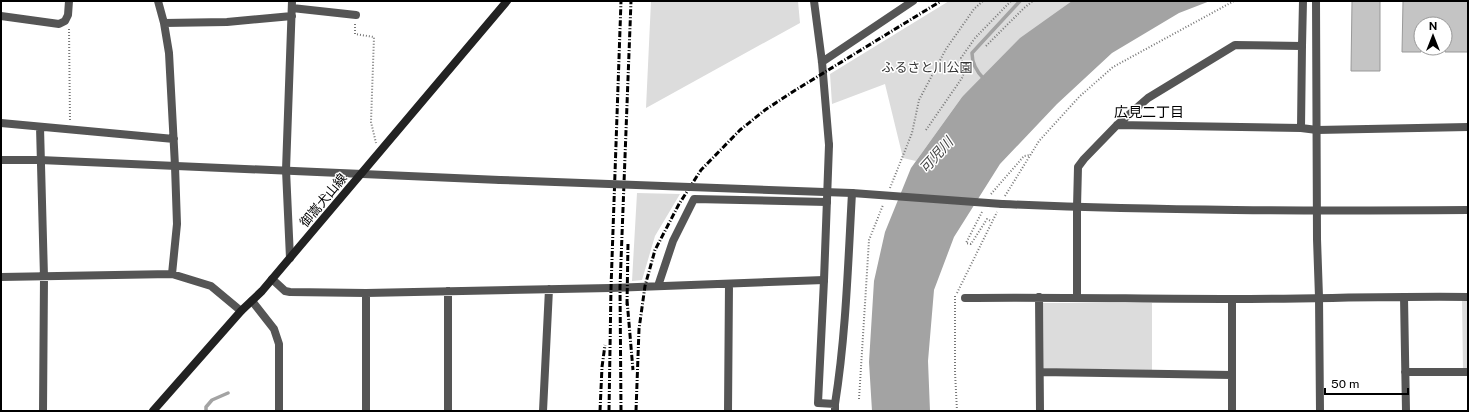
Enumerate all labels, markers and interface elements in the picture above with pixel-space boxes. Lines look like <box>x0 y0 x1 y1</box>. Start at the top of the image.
north arrow <box>1413 16 1453 56</box>
text: N <box>1429 20 1437 32</box>
park label: ふるさと川公園 <box>881 60 973 75</box>
district label: 広見二丁目 <box>1114 104 1184 120</box>
water label: 可児川 <box>916 133 957 176</box>
street label: 御嵩犬山線 <box>297 171 350 230</box>
scale bar <box>1325 370 1408 396</box>
text: 50 m <box>1331 377 1359 391</box>

